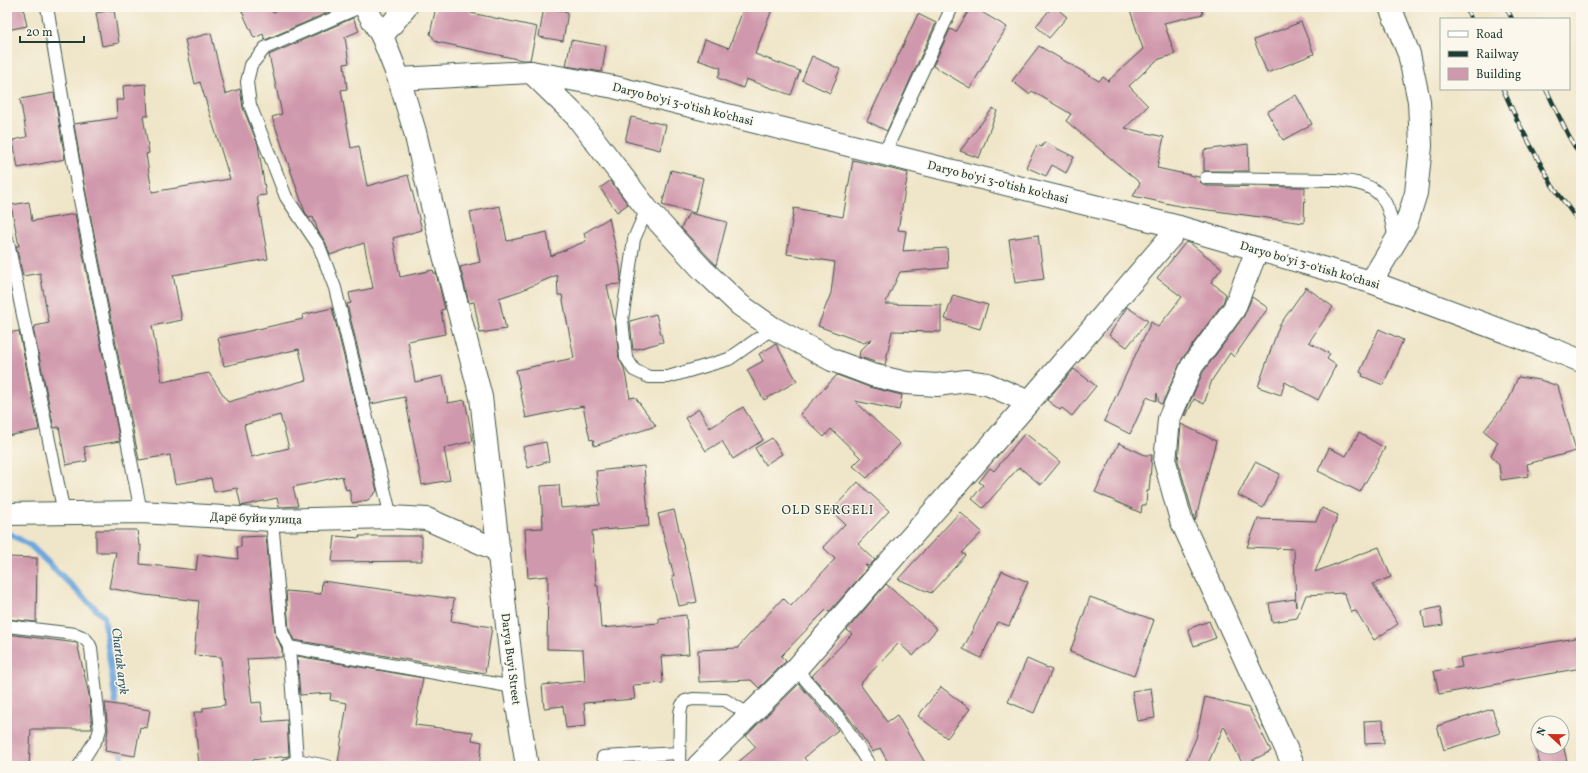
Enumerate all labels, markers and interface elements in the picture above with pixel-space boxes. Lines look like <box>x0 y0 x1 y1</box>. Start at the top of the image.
scale bar <box>20 18 84 44</box>
legend <box>1440 18 1570 90</box>
text: 20 m <box>26 25 53 41</box>
text: Road <box>1476 27 1503 43</box>
text: Railway <box>1476 47 1519 63</box>
text: Building <box>1476 67 1521 83</box>
street label: Daryo bo'yi 3-o'tish ko'chasi <box>610 80 755 130</box>
street label: Daryo bo'yi 3-o'tish ko'chasi <box>925 158 1070 208</box>
street label: Daryo bo'yi 3-o'tish ko'chasi <box>1238 238 1382 294</box>
district label: OLD SERGELI <box>782 502 874 520</box>
street label: Дарё буйи улица <box>210 509 302 529</box>
street label: Darya Buyi Street <box>496 612 524 706</box>
water label: Chartak aryk <box>106 627 132 696</box>
north arrow <box>1530 715 1570 755</box>
text: N <box>1534 725 1551 738</box>

